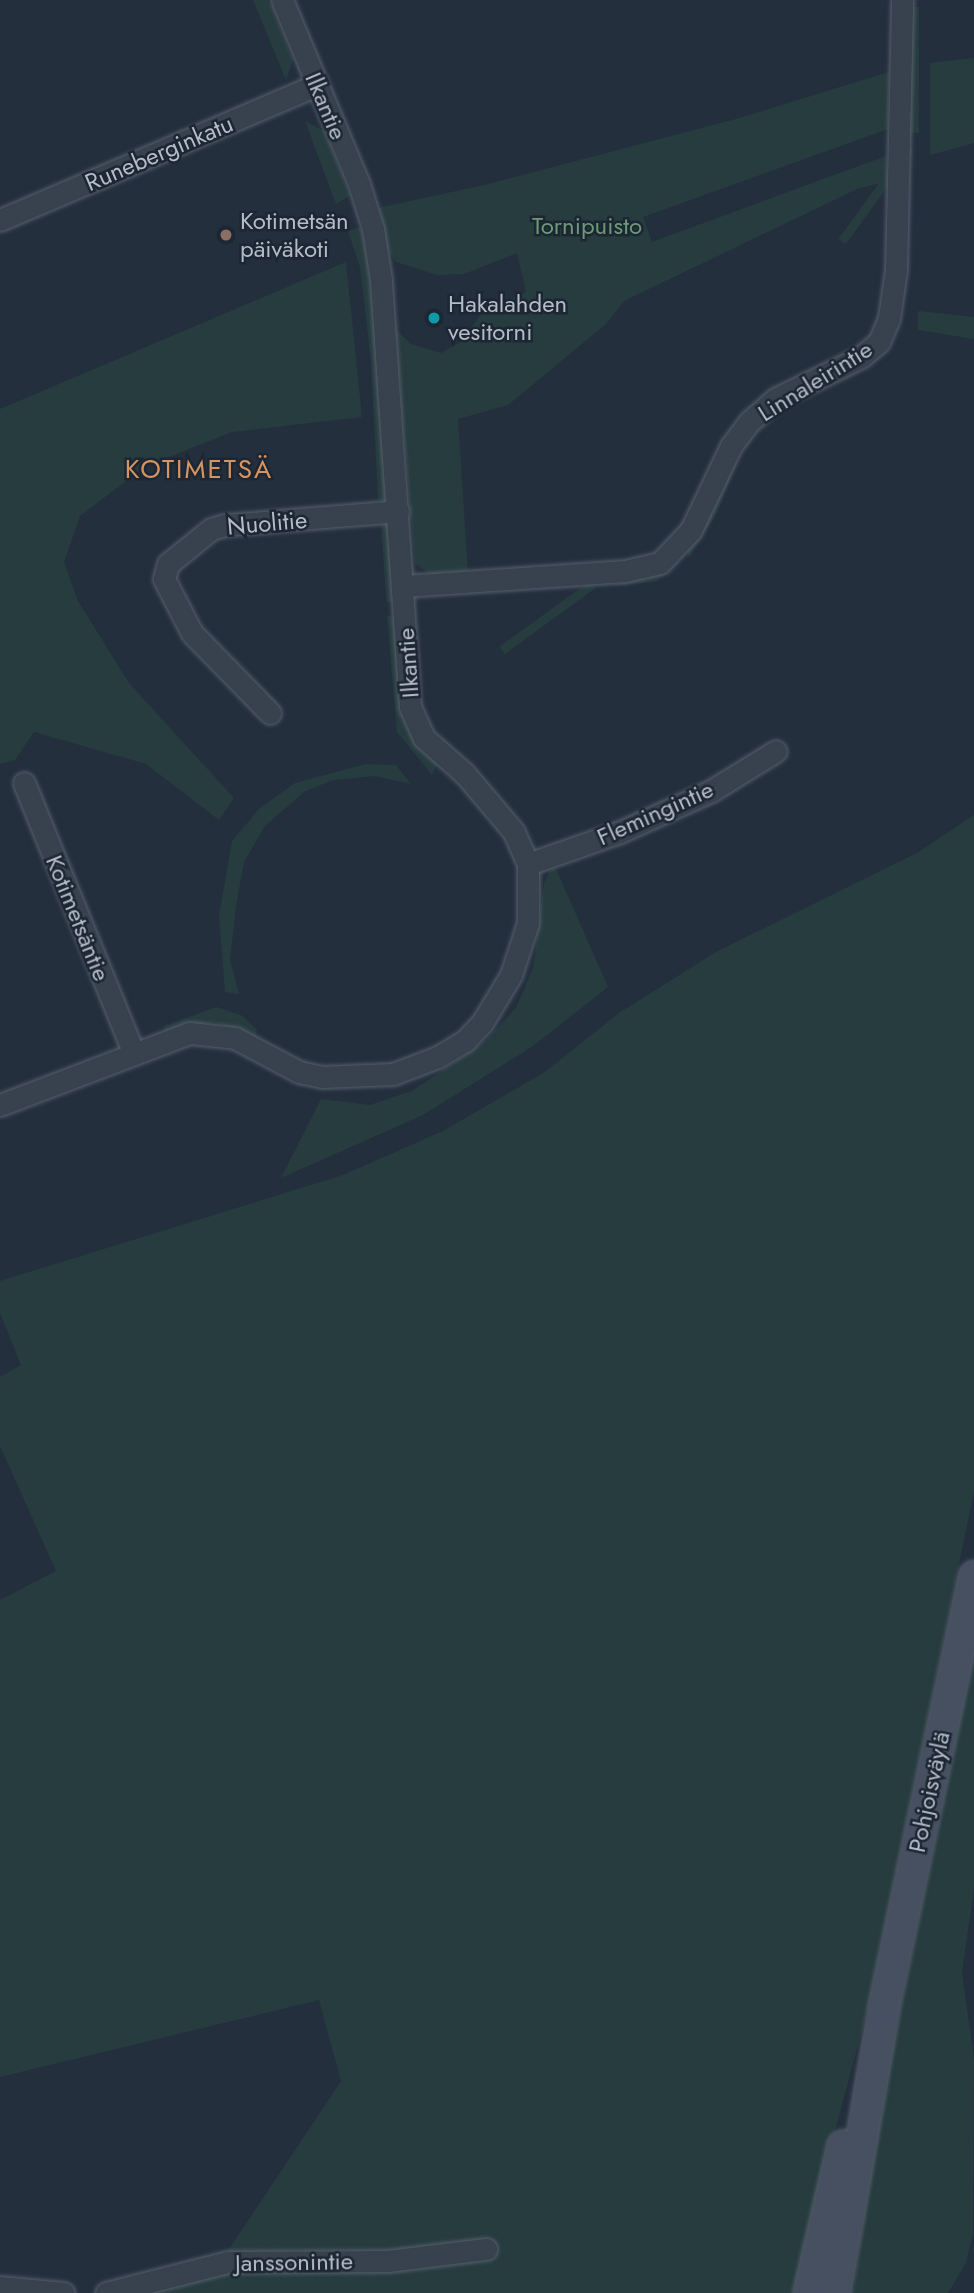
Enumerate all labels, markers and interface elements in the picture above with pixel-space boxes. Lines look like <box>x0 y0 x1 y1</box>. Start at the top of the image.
street label: Ilkantie <box>299 68 353 144</box>
street label: Runeberginkatu <box>81 109 237 197</box>
place label: Kotimetsän päiväkoti <box>240 207 349 263</box>
park label: Tornipuisto <box>532 212 642 240</box>
marker: Kotimetsän päiväkoti <box>218 227 234 243</box>
place label: Hakalahden vesitorni <box>448 290 567 346</box>
marker: Hakalahden vesitorni <box>426 310 442 326</box>
street label: Linnaleirintie <box>753 335 877 427</box>
district label: KOTIMETSÄ <box>126 454 272 486</box>
street label: Nuolitie <box>226 505 308 541</box>
street label: Ilkantie <box>391 627 425 699</box>
street label: Flemingintie <box>592 775 718 851</box>
street label: Kotimetsäntie <box>40 851 116 985</box>
street label: Pohjoisväylä <box>902 1729 956 1855</box>
street label: Janssonintie <box>235 2247 353 2277</box>

